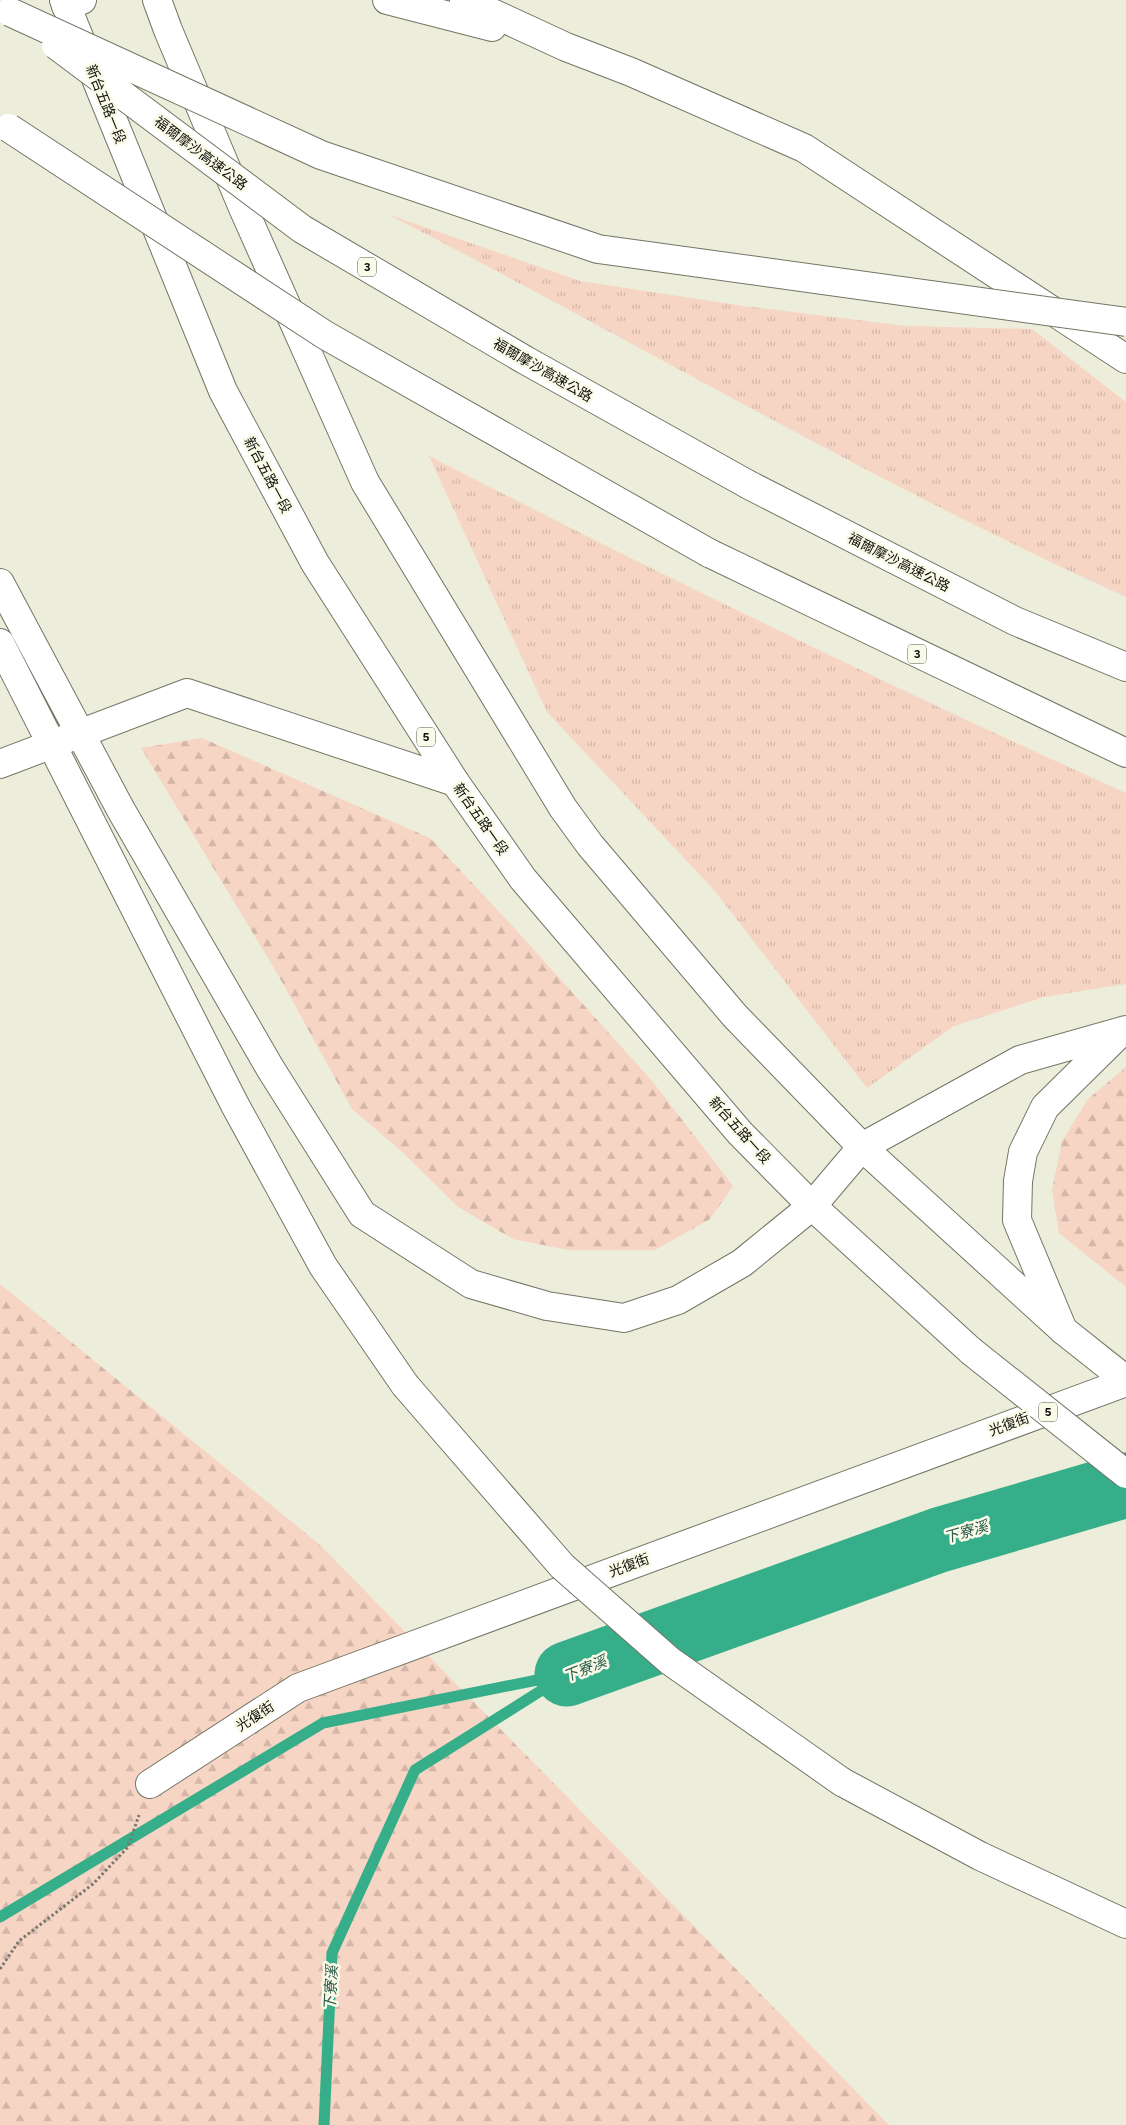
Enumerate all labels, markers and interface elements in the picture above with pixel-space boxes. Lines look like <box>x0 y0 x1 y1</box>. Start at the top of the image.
street label: 新台五路一段 <box>82 62 129 146</box>
street label: 福爾摩沙高速公路 <box>151 113 251 194</box>
road number: 3 <box>358 258 376 276</box>
street label: 福爾摩沙高速公路 <box>490 335 595 406</box>
street label: 新台五路一段 <box>240 434 295 516</box>
street label: 福爾摩沙高速公路 <box>845 529 953 595</box>
road number: 3 <box>908 644 926 664</box>
road number: 5 <box>417 728 435 746</box>
street label: 新台五路一段 <box>450 780 512 859</box>
street label: 新台五路一段 <box>705 1093 774 1167</box>
road number: 5 <box>1039 1402 1057 1421</box>
street label: 光復街 <box>987 1409 1032 1440</box>
water label: 下寮溪 <box>942 1517 992 1547</box>
street label: 光復街 <box>607 1550 652 1581</box>
water label: 下寮溪 <box>561 1651 611 1686</box>
street label: 光復街 <box>233 1698 278 1735</box>
water label: 下寮溪 <box>321 1963 341 2011</box>

